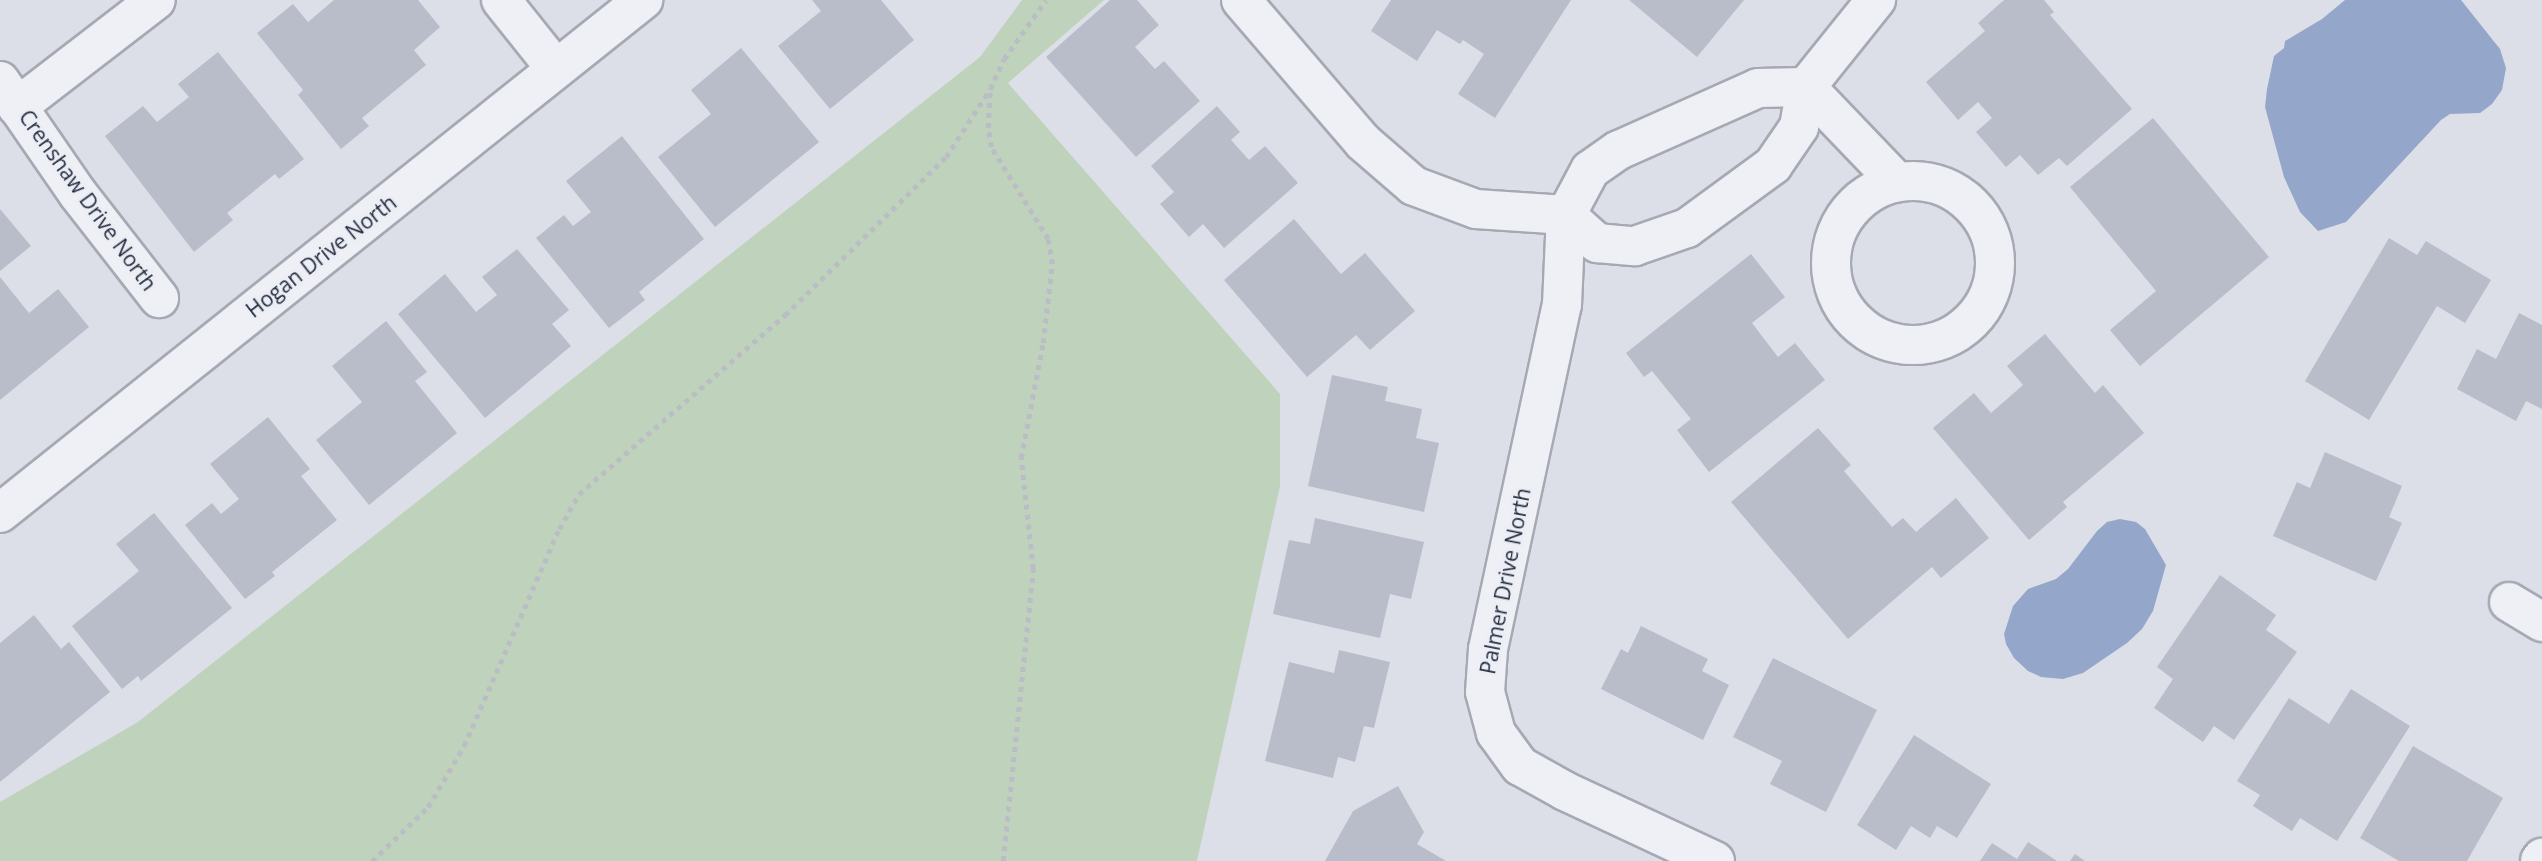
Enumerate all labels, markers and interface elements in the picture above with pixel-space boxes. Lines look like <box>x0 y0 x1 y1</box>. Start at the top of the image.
street label: Crenshaw Drive North <box>14 105 162 295</box>
street label: Hogan Drive North <box>241 190 401 322</box>
street label: Palmer Drive North <box>1475 486 1535 676</box>

